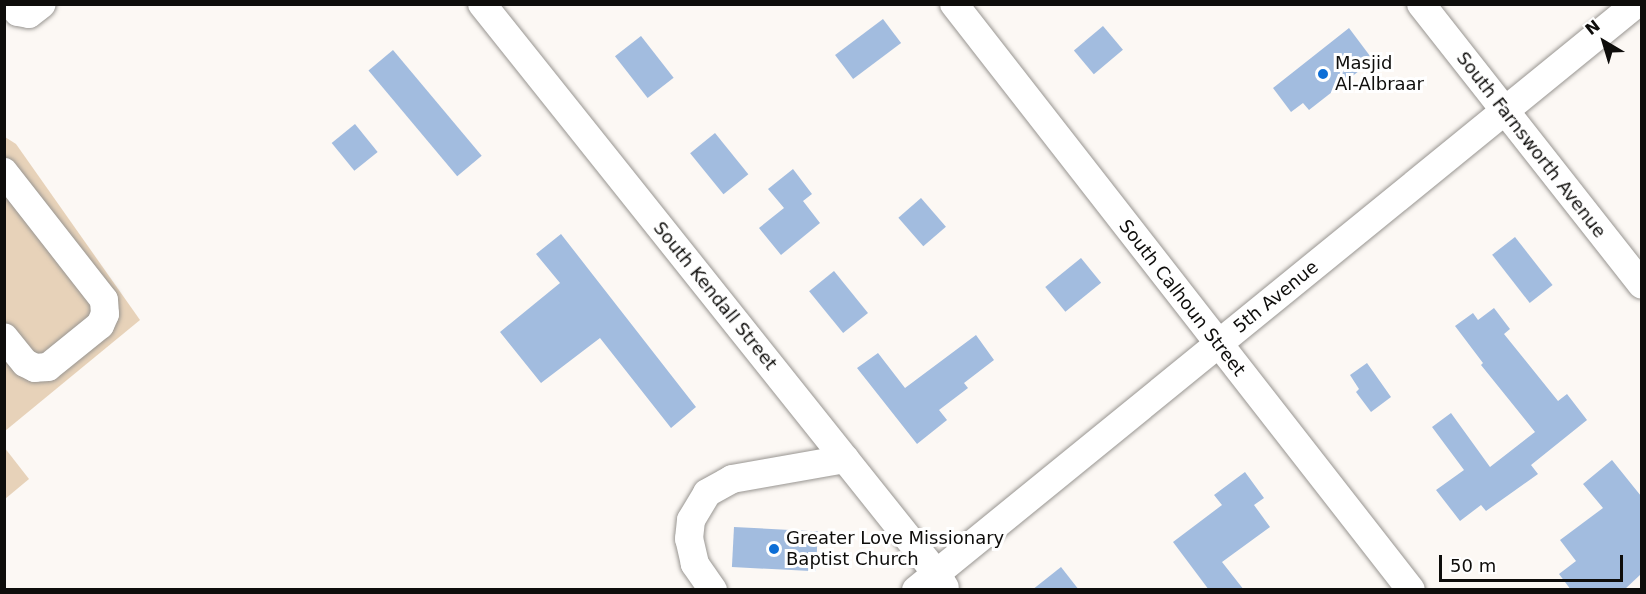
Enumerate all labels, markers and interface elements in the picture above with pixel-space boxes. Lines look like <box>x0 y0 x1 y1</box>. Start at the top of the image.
north arrow <box>1574 12 1634 72</box>
text: N <box>1581 16 1604 39</box>
street label: South Farnsworth Avenue <box>1452 48 1610 242</box>
place label: Masjid Al-Albraar <box>1335 53 1424 96</box>
marker: Masjid Al-Albraar <box>1316 67 1330 81</box>
street label: South Calhoun Street <box>1114 216 1250 380</box>
street label: South Kendall Street <box>649 218 781 374</box>
street label: 5th Avenue <box>1229 256 1323 338</box>
place label: Greater Love Missionary Baptist Church <box>786 528 1004 570</box>
marker: Greater Love Missionary Baptist Church <box>767 542 781 556</box>
scale bar <box>1442 543 1626 581</box>
text: 50 m <box>1450 555 1496 576</box>

